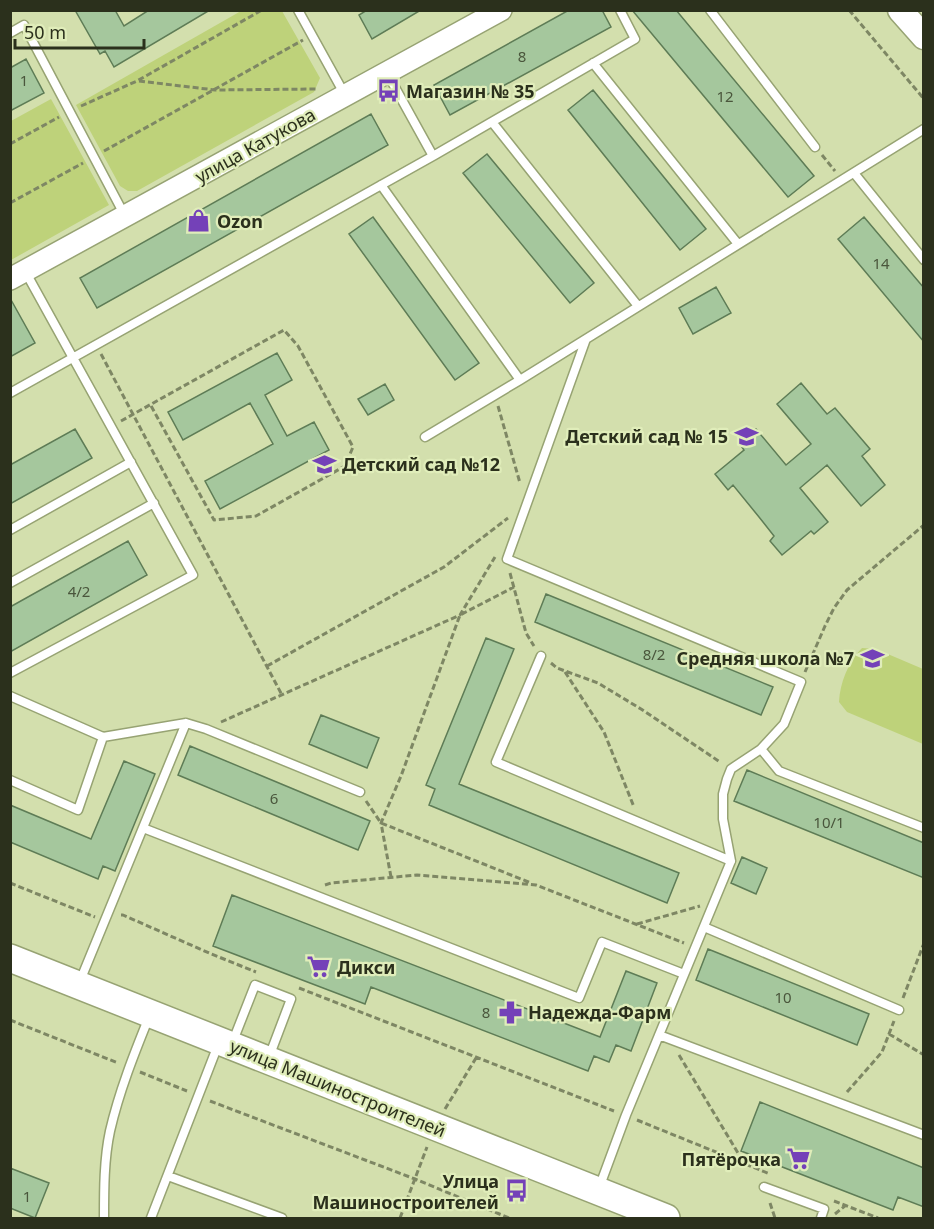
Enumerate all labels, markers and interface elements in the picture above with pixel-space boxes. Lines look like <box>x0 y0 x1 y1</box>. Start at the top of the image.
scale bar <box>15 12 144 50</box>
text: 50 m <box>24 20 66 44</box>
house number: 8 <box>518 46 526 66</box>
house number: 1 <box>20 70 28 90</box>
bus stop icon: Магазин № 35 <box>375 78 401 104</box>
place label: Магазин № 35 <box>406 79 535 103</box>
house number: 12 <box>716 86 734 106</box>
street label: улица Катукова <box>190 102 320 188</box>
shop icon: Ozon <box>186 208 212 234</box>
place label: Ozon <box>217 209 263 233</box>
house number: 14 <box>872 253 890 273</box>
school or university icon: Детский сад № 15 <box>733 423 759 449</box>
place label: Детский сад № 15 <box>565 424 728 448</box>
school or university icon: Детский сад №12 <box>311 451 337 477</box>
place label: Детский сад №12 <box>342 452 500 476</box>
house number: 4/2 <box>68 581 90 601</box>
house number: 8/2 <box>643 644 665 664</box>
school or university icon: Средняя школа №7 <box>859 645 885 671</box>
place label: Средняя школа №7 <box>676 646 854 670</box>
house number: 6 <box>270 788 278 808</box>
house number: 10/1 <box>813 812 845 832</box>
supermarket icon: Дикси <box>306 954 332 980</box>
place label: Дикси <box>337 955 395 979</box>
house number: 10 <box>774 987 792 1007</box>
pharmacy icon: Надежда-Фарм <box>497 999 523 1025</box>
place label: Надежда-Фарм <box>528 1000 671 1024</box>
house number: 8 <box>482 1002 490 1022</box>
street label: улица Машиностроителей <box>226 1034 450 1142</box>
supermarket icon: Пятёрочка <box>786 1146 812 1172</box>
place label: Пятёрочка <box>682 1147 781 1171</box>
place label: Улица Машиностроителей <box>312 1169 499 1214</box>
bus stop icon: Улица Машиностроителей <box>504 1178 530 1204</box>
house number: 1 <box>23 1186 31 1206</box>

